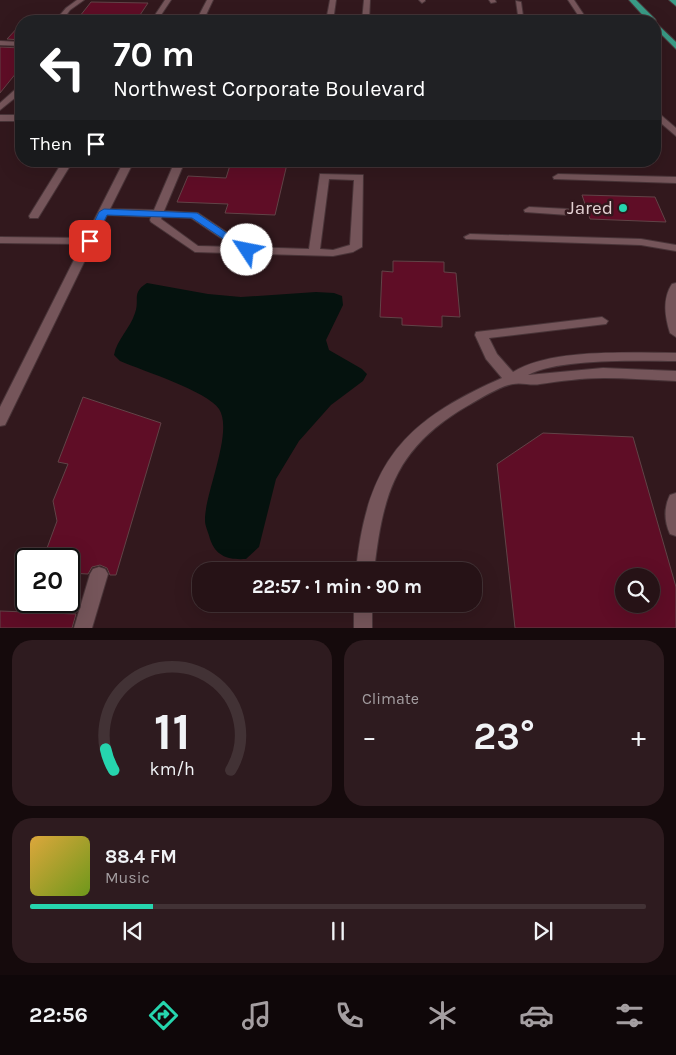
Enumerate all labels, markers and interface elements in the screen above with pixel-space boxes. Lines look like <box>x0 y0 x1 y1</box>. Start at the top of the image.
text: 70 m <box>113 34 195 75</box>
icon: left <box>30 35 95 100</box>
text: Northwest Corporate Boulevard <box>113 76 426 102</box>
icon: arrive <box>82 130 110 158</box>
text: Then <box>30 133 72 155</box>
place label: Jared <box>567 197 613 219</box>
marker: Jared <box>617 202 629 214</box>
pin <box>69 220 111 262</box>
position arrow <box>220 223 272 275</box>
icon: arrive <box>76 227 104 255</box>
speed limit sign: 20 <box>15 548 80 613</box>
map controls <box>615 568 660 613</box>
button: search <box>615 568 660 613</box>
text: 22:57 · 1 min · 90 m <box>252 576 422 598</box>
text: Climate <box>362 689 419 708</box>
text: 11 <box>153 701 191 762</box>
text: 23° <box>473 714 535 759</box>
text: − <box>362 720 377 753</box>
text: + <box>631 720 646 753</box>
text: km/h <box>149 759 195 780</box>
text: 88.4 FM <box>105 846 177 868</box>
text: Music <box>105 868 150 887</box>
icon: previous <box>119 917 147 945</box>
icon: pause <box>324 917 352 945</box>
icon: next <box>529 917 557 945</box>
icon: directions <box>146 998 181 1033</box>
icon: music <box>239 998 274 1033</box>
icon: phone <box>332 998 367 1033</box>
icon: climate <box>425 998 460 1033</box>
icon: car <box>519 998 554 1033</box>
icon: filters <box>612 998 647 1033</box>
text: 22:56 <box>29 1002 88 1028</box>

